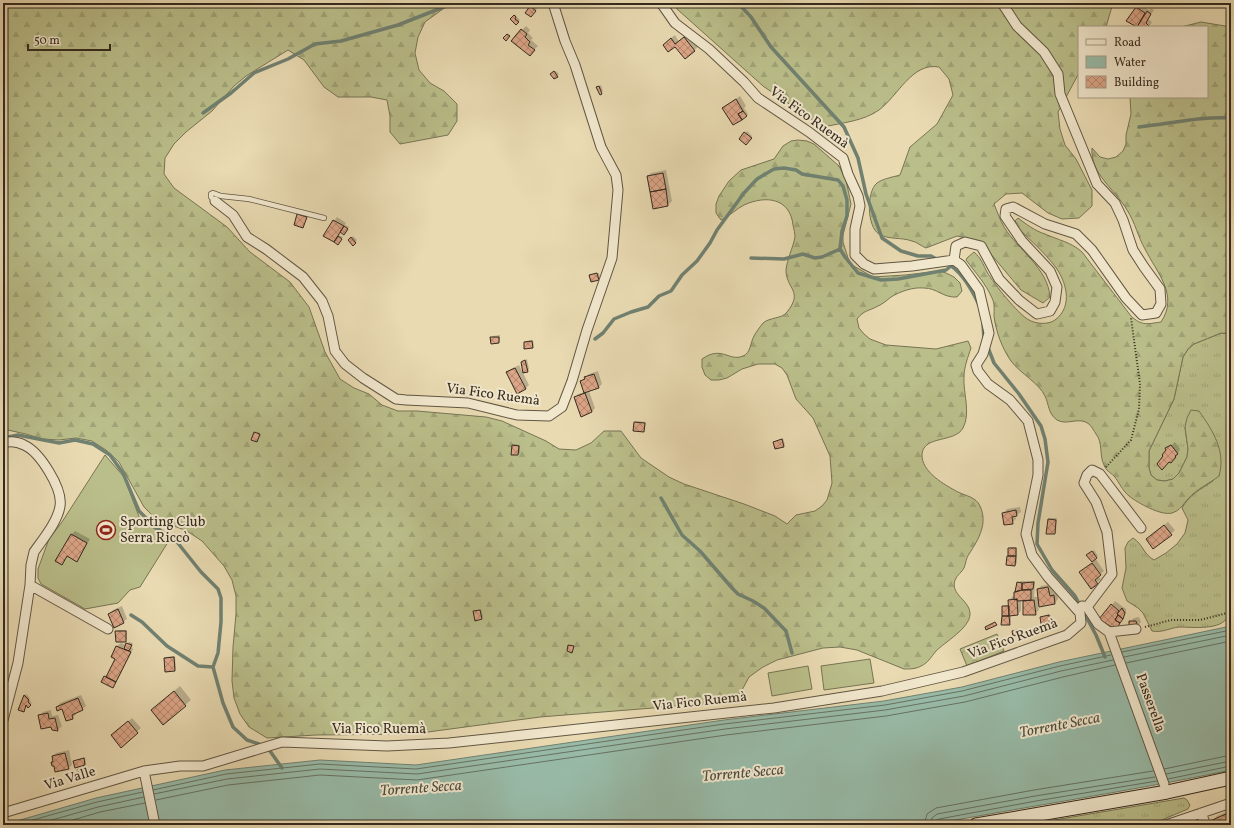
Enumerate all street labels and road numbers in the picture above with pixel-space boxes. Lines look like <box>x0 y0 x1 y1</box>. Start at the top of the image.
street label: Via Fico Ruemà <box>765 83 853 153</box>
street label: Via Fico Ruemà <box>445 379 541 411</box>
street label: Via Fico Ruemà <box>965 614 1061 664</box>
street label: Passerella <box>1131 671 1169 735</box>
street label: Via Fico Ruemà <box>652 688 748 716</box>
street label: Via Fico Ruemà <box>332 720 426 739</box>
street label: Via Valle <box>42 762 98 796</box>

